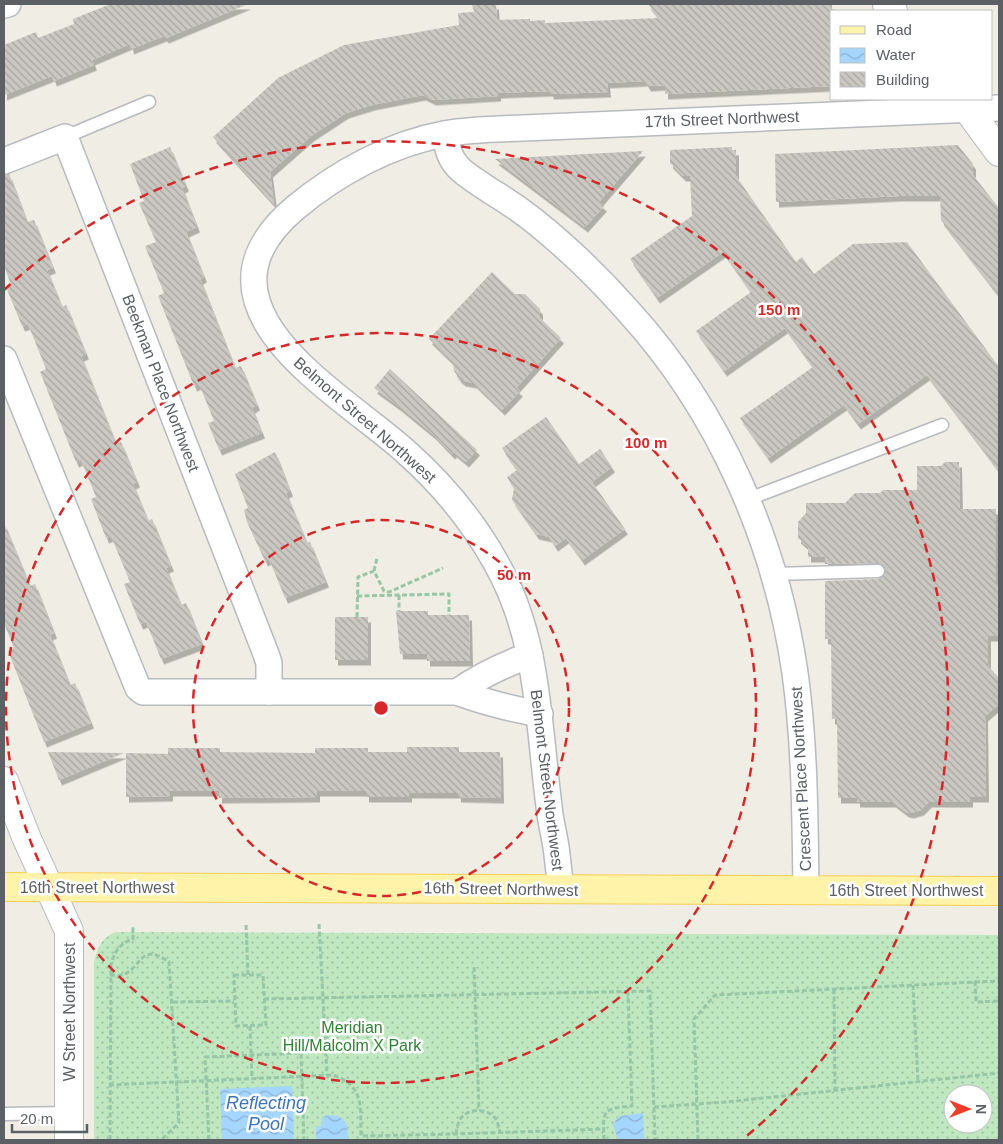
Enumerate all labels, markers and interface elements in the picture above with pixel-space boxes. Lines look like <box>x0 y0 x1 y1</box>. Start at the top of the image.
legend <box>830 10 993 100</box>
text: Road <box>876 21 912 38</box>
text: Water <box>876 46 915 63</box>
text: Building <box>876 71 929 88</box>
street label: 17th Street Northwest <box>644 108 800 130</box>
street label: Beekman Place Northwest <box>119 292 203 475</box>
text: 150 m <box>758 301 800 318</box>
street label: Belmont Street Northwest <box>291 354 440 487</box>
text: 100 m <box>625 434 667 451</box>
text: 50 m <box>497 566 531 583</box>
street label: Crescent Place Northwest <box>788 686 814 872</box>
street label: Belmont Street Northwest <box>527 688 567 872</box>
centre of rings <box>372 699 390 717</box>
street label: 16th Street Northwest <box>20 879 175 896</box>
street label: 16th Street Northwest <box>423 879 579 899</box>
street label: 16th Street Northwest <box>829 882 984 899</box>
street label: W Street Northwest <box>61 942 78 1081</box>
park label: Meridian Hill/Malcolm X Park <box>283 1019 422 1054</box>
north arrow <box>943 1084 993 1134</box>
water label: Reflecting Pool <box>226 1093 306 1134</box>
scale bar <box>12 1102 88 1134</box>
text: N <box>973 1104 989 1114</box>
text: 20 m <box>20 1110 53 1127</box>

